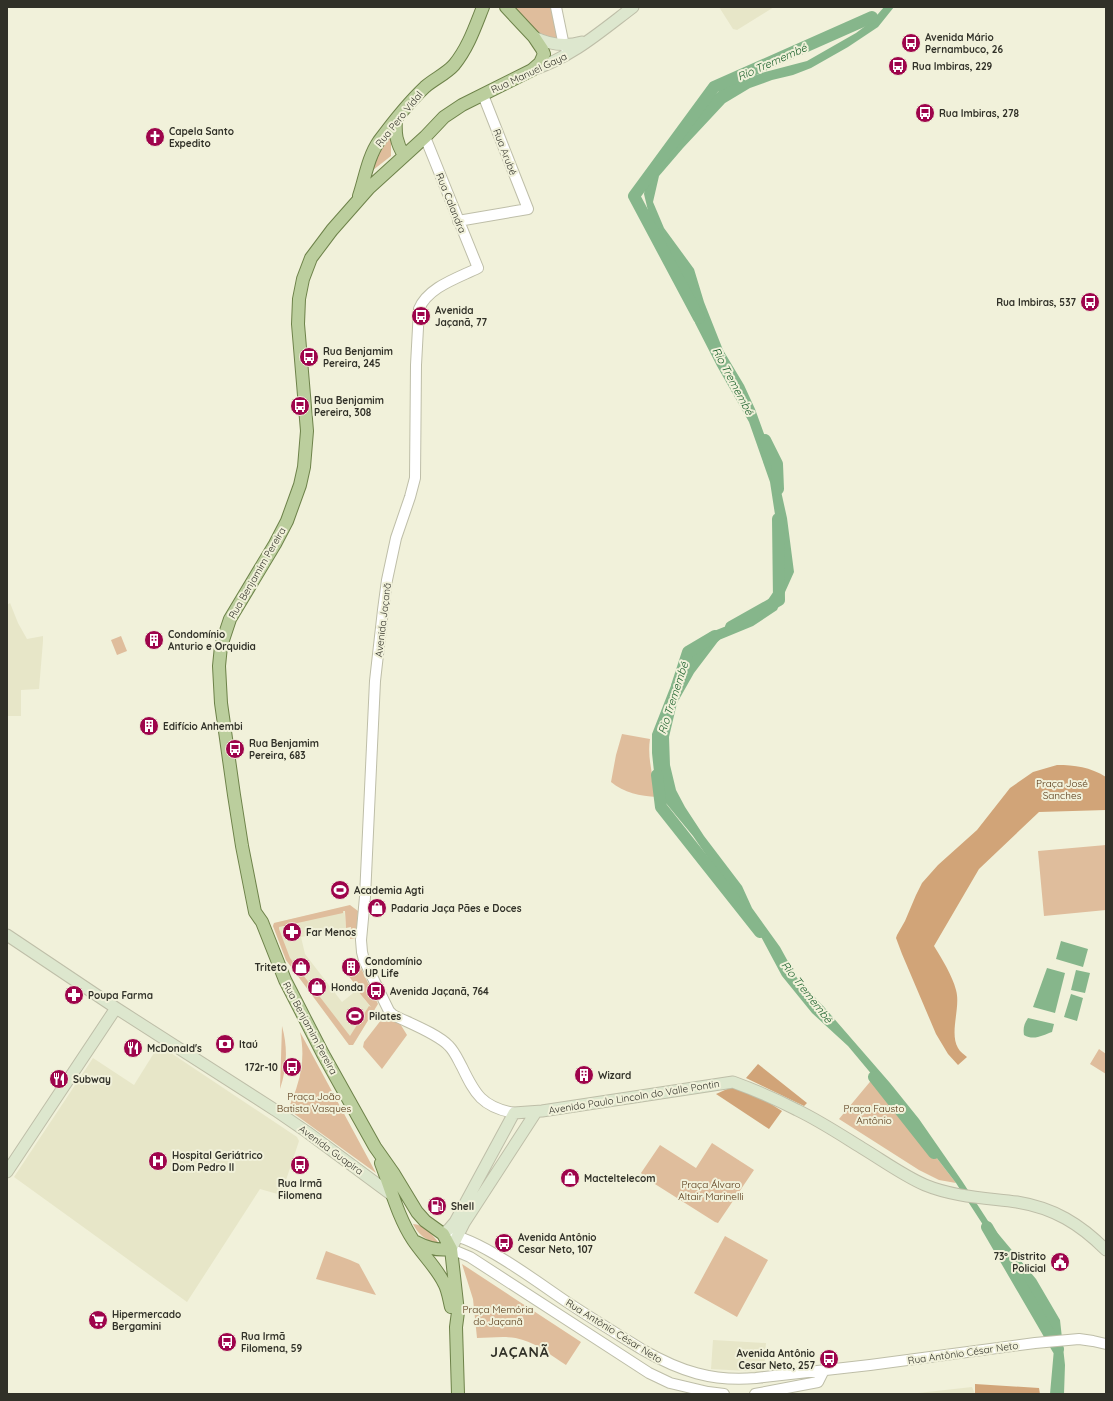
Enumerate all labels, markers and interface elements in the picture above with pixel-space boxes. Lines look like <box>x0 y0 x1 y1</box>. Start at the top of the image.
place label: Avenida Mário Pernambuco, 26 <box>925 31 1003 56</box>
bus stop icon: Avenida Mário Pernambuco, 26 <box>900 32 922 54</box>
water label: Rio Tremembé <box>735 40 810 84</box>
street label: Rua Manuel Gaya <box>489 50 569 96</box>
bus stop icon: Rua Imbiras, 229 <box>887 55 909 77</box>
place label: Rua Imbiras, 229 <box>912 60 993 73</box>
street label: Rua Pero Vidal <box>372 88 426 150</box>
bus stop icon: Rua Imbiras, 278 <box>914 102 936 124</box>
place label: Rua Imbiras, 278 <box>939 107 1019 120</box>
place label: Capela Santo Expedito <box>169 125 234 150</box>
church icon: Capela Santo Expedito <box>144 126 166 148</box>
street label: Rua Arubé <box>490 127 520 177</box>
street label: Rua Calandra <box>433 171 469 235</box>
bus stop icon: Rua Imbiras, 537 <box>1079 291 1101 313</box>
place label: Rua Imbiras, 537 <box>996 296 1077 309</box>
place label: Avenida Jaçanã, 77 <box>435 304 488 329</box>
bus stop icon: Avenida Jaçanã, 77 <box>410 305 432 327</box>
place label: Rua Benjamim Pereira, 245 <box>323 345 393 370</box>
water label: Rio Tremembé <box>709 345 757 418</box>
bus stop icon: Rua Benjamim Pereira, 245 <box>298 346 320 368</box>
place label: Rua Benjamim Pereira, 308 <box>314 394 384 419</box>
bus stop icon: Rua Benjamim Pereira, 308 <box>289 395 311 417</box>
street label: Rua Benjamim Pereira <box>225 525 289 621</box>
street label: Avenida Jaçanã <box>372 582 394 658</box>
place label: Condomínio Anturio e Orquidia <box>168 628 256 653</box>
building icon: Condomínio Anturio e Orquidia <box>143 629 165 651</box>
water label: Rio Tremembé <box>655 660 691 736</box>
building icon: Edifício Anhembi <box>138 715 160 737</box>
place label: Edifício Anhembi <box>163 720 243 733</box>
place label: Rua Benjamim Pereira, 683 <box>249 737 319 762</box>
bus stop icon: Rua Benjamim Pereira, 683 <box>224 738 246 760</box>
park label: Praça José Sanches <box>1036 777 1088 802</box>
sports icon: Academia Agti <box>329 879 351 901</box>
place label: Academia Agti <box>354 884 424 897</box>
shop icon: Padaria Jaça Pães e Doces <box>366 897 388 919</box>
place label: Padaria Jaça Pães e Doces <box>391 902 522 915</box>
pharmacy icon: Far Menos <box>281 921 303 943</box>
place label: Far Menos <box>306 926 356 939</box>
place label: Condomínio UP Life <box>365 955 422 980</box>
shop icon: Triteto <box>290 956 312 978</box>
building icon: Condomínio UP Life <box>340 956 362 978</box>
water label: Rio Tremembé <box>778 958 836 1026</box>
place label: Triteto <box>254 961 287 974</box>
shop icon: Honda <box>306 976 328 998</box>
street label: Rua Benjamim Pereira <box>280 979 340 1077</box>
bus stop icon: Avenida Jaçanã, 764 <box>365 980 387 1002</box>
place label: Honda <box>331 981 363 994</box>
pharmacy icon: Poupa Farma <box>63 984 85 1006</box>
place label: Avenida Jaçanã, 764 <box>390 985 489 998</box>
place label: Poupa Farma <box>88 989 153 1002</box>
sports icon: Pilates <box>344 1005 366 1027</box>
place label: Pilates <box>369 1010 401 1023</box>
bank icon: Itaú <box>214 1033 236 1055</box>
restaurant icon: McDonald's <box>122 1037 144 1059</box>
place label: Itaú <box>239 1038 258 1051</box>
place label: McDonald's <box>147 1042 202 1055</box>
bus stop icon: 172r-10 <box>281 1056 303 1078</box>
place label: 172r-10 <box>245 1061 278 1074</box>
building icon: Wizard <box>573 1064 595 1086</box>
restaurant icon: Subway <box>48 1068 70 1090</box>
place label: Wizard <box>598 1069 631 1082</box>
place label: Subway <box>73 1073 111 1086</box>
street label: Avenida Paulo Lincoln do Valle Pontin <box>548 1077 720 1117</box>
park label: Praça João Batista Vasques <box>277 1090 351 1115</box>
park label: Praça Fausto Antônio <box>844 1102 904 1127</box>
street label: Avenida Guapira <box>296 1122 366 1178</box>
place label: Hospital Geriátrico Dom Pedro II <box>172 1149 263 1174</box>
hospital icon: Hospital Geriátrico Dom Pedro II <box>147 1150 169 1172</box>
bus stop icon: Rua Irmã Filomena <box>289 1154 311 1176</box>
shop icon: Macteltelecom <box>559 1167 581 1189</box>
place label: Macteltelecom <box>584 1172 655 1185</box>
place label: Rua Irmã Filomena <box>278 1177 322 1202</box>
park label: Praça Álvaro Altair Marinelli <box>678 1178 744 1203</box>
fuel station icon: Shell <box>426 1195 448 1217</box>
place label: Shell <box>451 1200 474 1213</box>
place label: Avenida Antônio Cesar Neto, 107 <box>518 1231 597 1256</box>
bus stop icon: Avenida Antônio Cesar Neto, 107 <box>493 1232 515 1254</box>
place label: 73º Distrito Policial <box>993 1250 1046 1275</box>
public building icon: 73º Distrito Policial <box>1049 1251 1071 1273</box>
street label: Rua Antônio César Neto <box>563 1296 665 1366</box>
park label: Praça Memória do Jaçanã <box>463 1303 533 1328</box>
place label: Hipermercado Bergamini <box>112 1308 181 1333</box>
supermarket icon: Hipermercado Bergamini <box>87 1309 109 1331</box>
place label: Rua Irmã Filomena, 59 <box>241 1330 302 1355</box>
bus stop icon: Rua Irmã Filomena, 59 <box>216 1331 238 1353</box>
street label: Rua Antônio César Neto <box>907 1339 1019 1367</box>
district label: JAÇANÃ <box>490 1343 550 1361</box>
place label: Avenida Antônio Cesar Neto, 257 <box>737 1347 816 1372</box>
bus stop icon: Avenida Antônio Cesar Neto, 257 <box>818 1348 840 1370</box>

